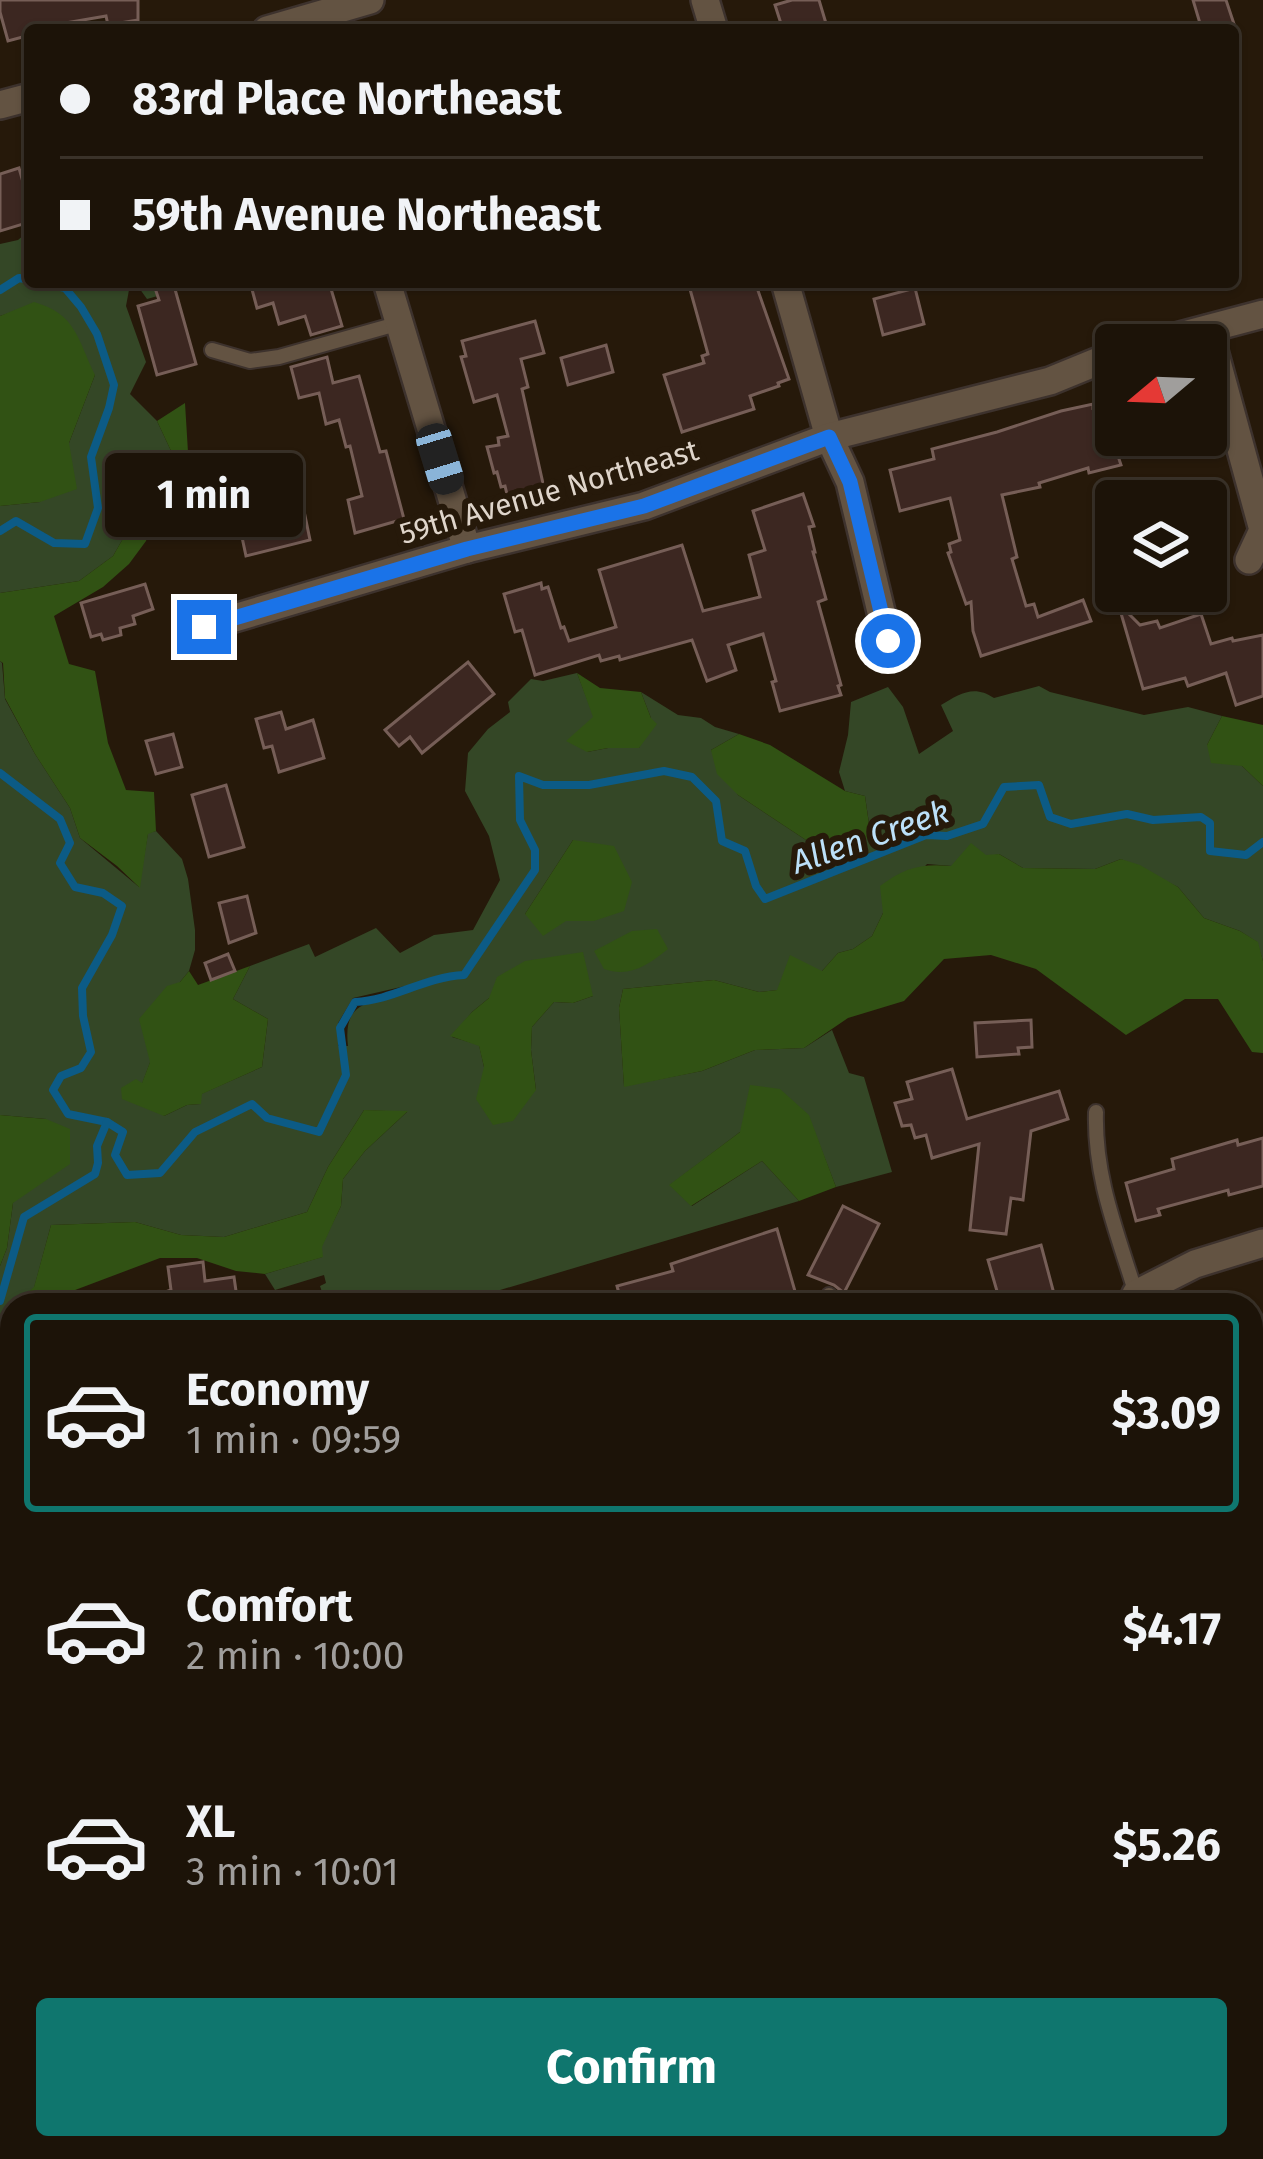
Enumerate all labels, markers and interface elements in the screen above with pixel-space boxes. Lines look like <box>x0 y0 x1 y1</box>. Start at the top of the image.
text: 83rd Place Northeast <box>132 72 562 126</box>
text: 59th Avenue Northeast <box>132 188 601 242</box>
north arrow <box>1095 324 1227 456</box>
map controls <box>1095 324 1227 612</box>
car <box>412 419 468 499</box>
street label: 59th Avenue Northeast <box>395 432 703 552</box>
callout: 1 min <box>105 453 303 537</box>
text: 1 min <box>157 472 251 518</box>
button: layers <box>1095 480 1227 612</box>
route end <box>177 600 231 654</box>
route start <box>861 614 915 668</box>
water label: Allen Creek <box>785 791 954 883</box>
icon: car <box>42 1359 150 1467</box>
text: Economy <box>186 1363 369 1417</box>
text: $3.09 <box>1112 1386 1221 1440</box>
text: 1 min · 09:59 <box>186 1417 401 1463</box>
icon: car <box>42 1575 150 1683</box>
text: Comfort <box>186 1579 353 1633</box>
text: $4.17 <box>1123 1602 1221 1656</box>
text: 2 min · 10:00 <box>186 1633 404 1679</box>
icon: car <box>42 1791 150 1899</box>
text: XL <box>186 1795 235 1849</box>
text: $5.26 <box>1113 1818 1221 1872</box>
text: 3 min · 10:01 <box>186 1849 399 1895</box>
button: Confirm <box>36 1998 1227 2136</box>

